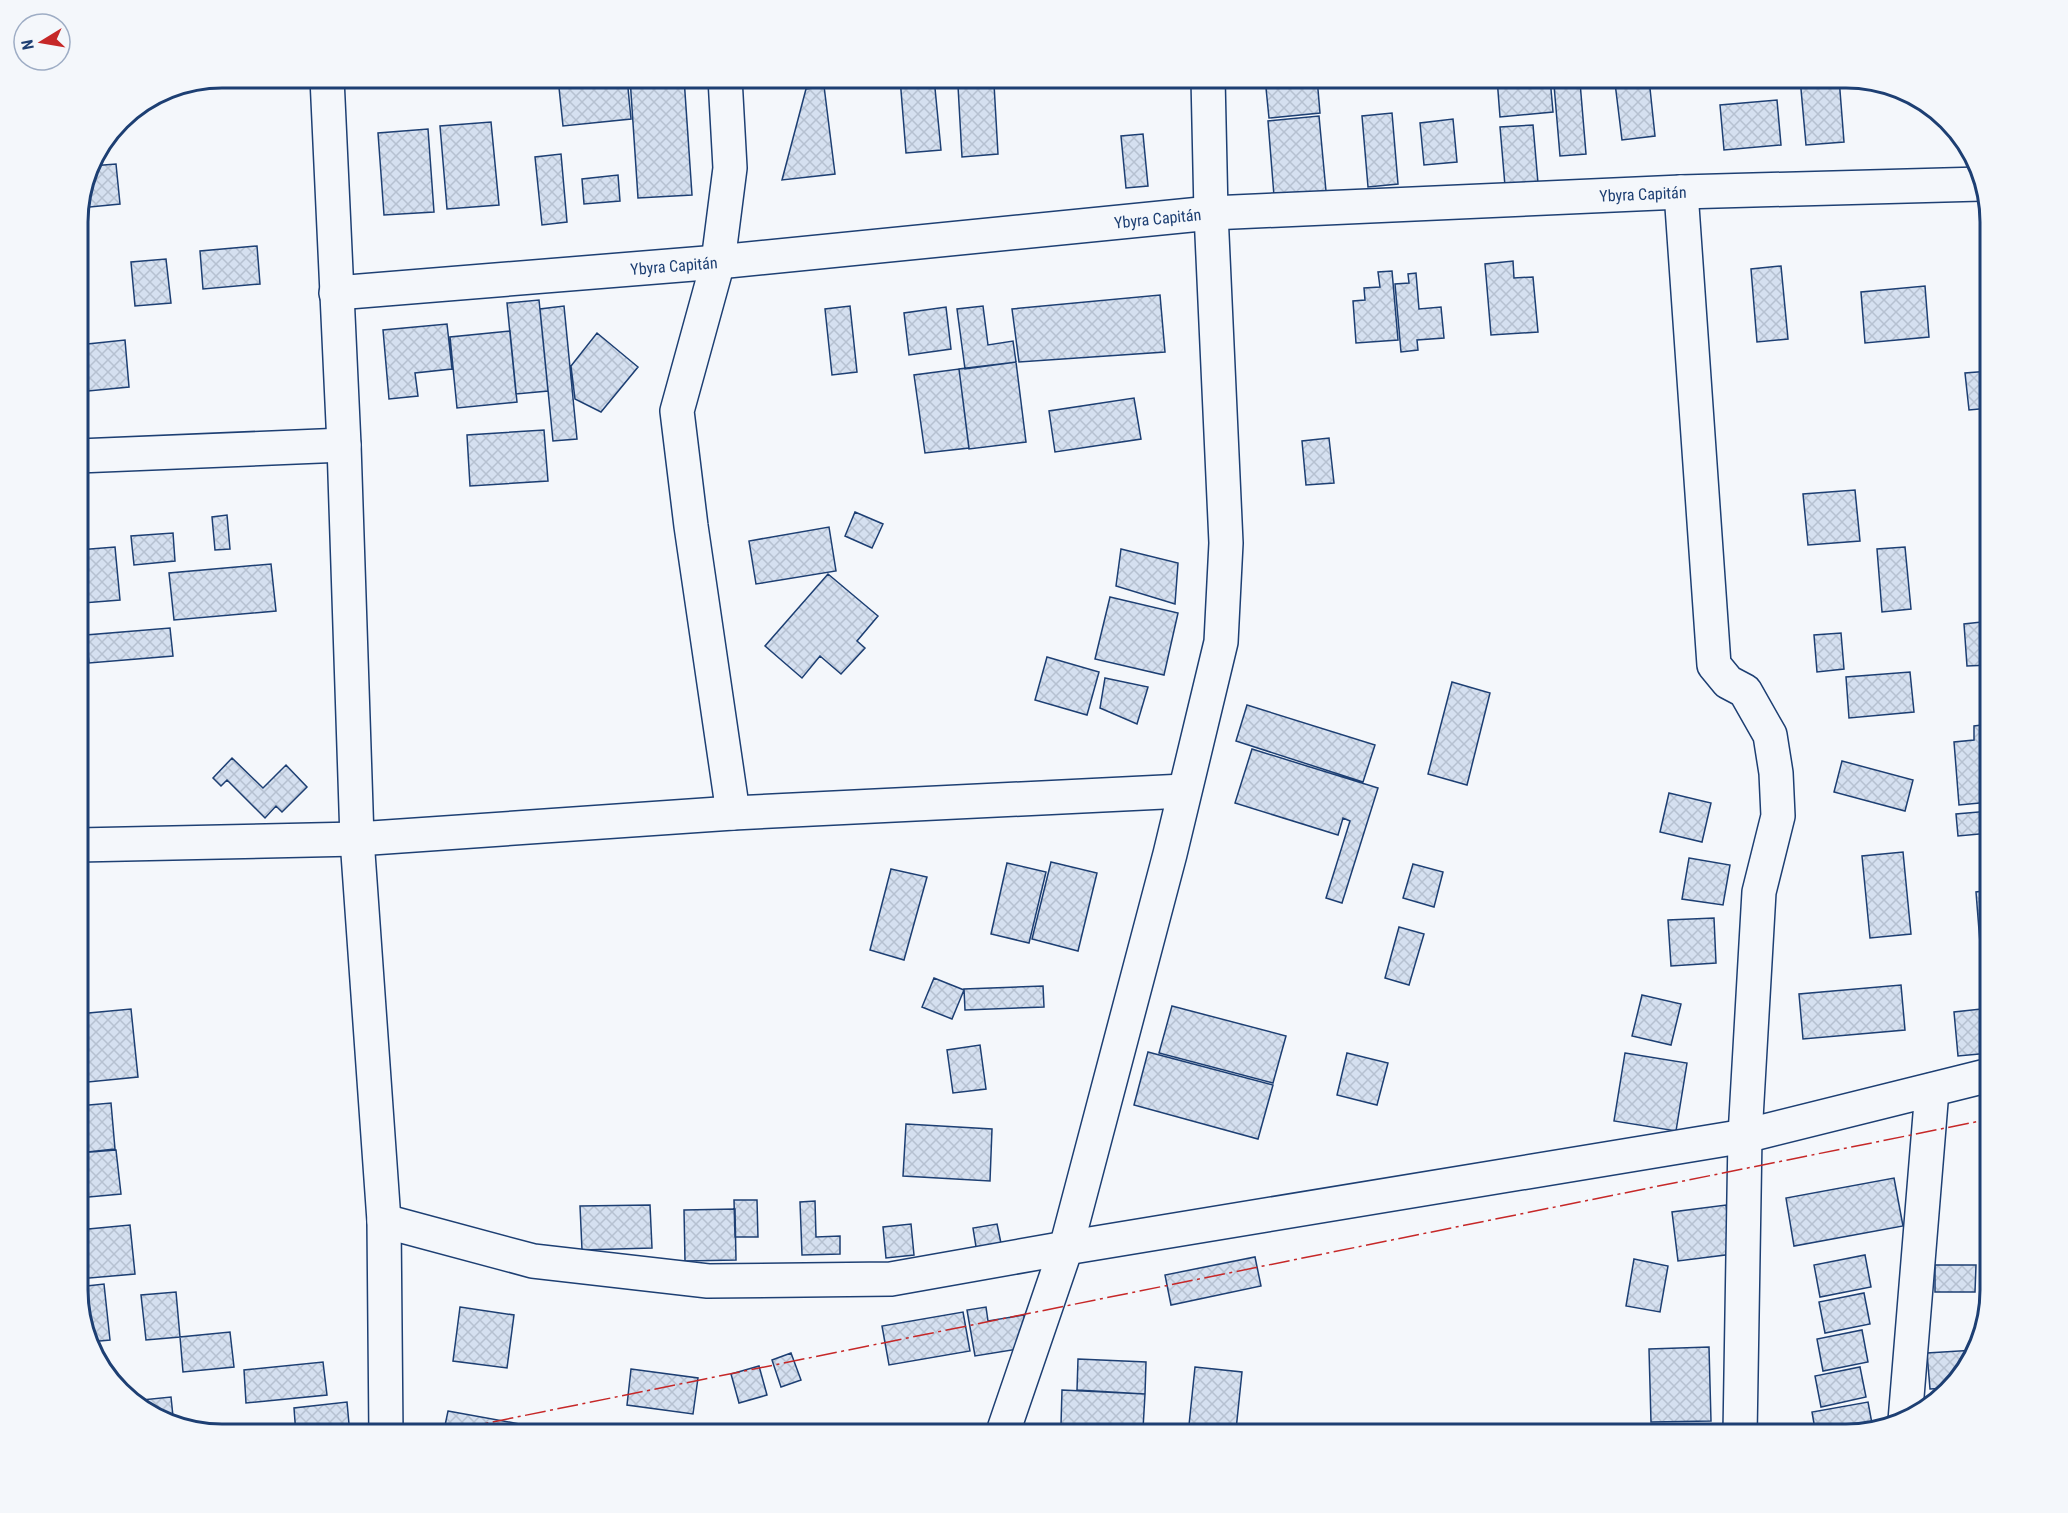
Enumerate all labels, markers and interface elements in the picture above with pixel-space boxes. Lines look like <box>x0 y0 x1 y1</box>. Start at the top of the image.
north arrow <box>12 12 72 72</box>
text: N <box>18 38 38 51</box>
street label: Ybyra Capitán <box>1599 183 1687 206</box>
street label: Ybyra Capitán <box>1113 205 1202 233</box>
street label: Ybyra Capitán <box>630 253 718 279</box>

